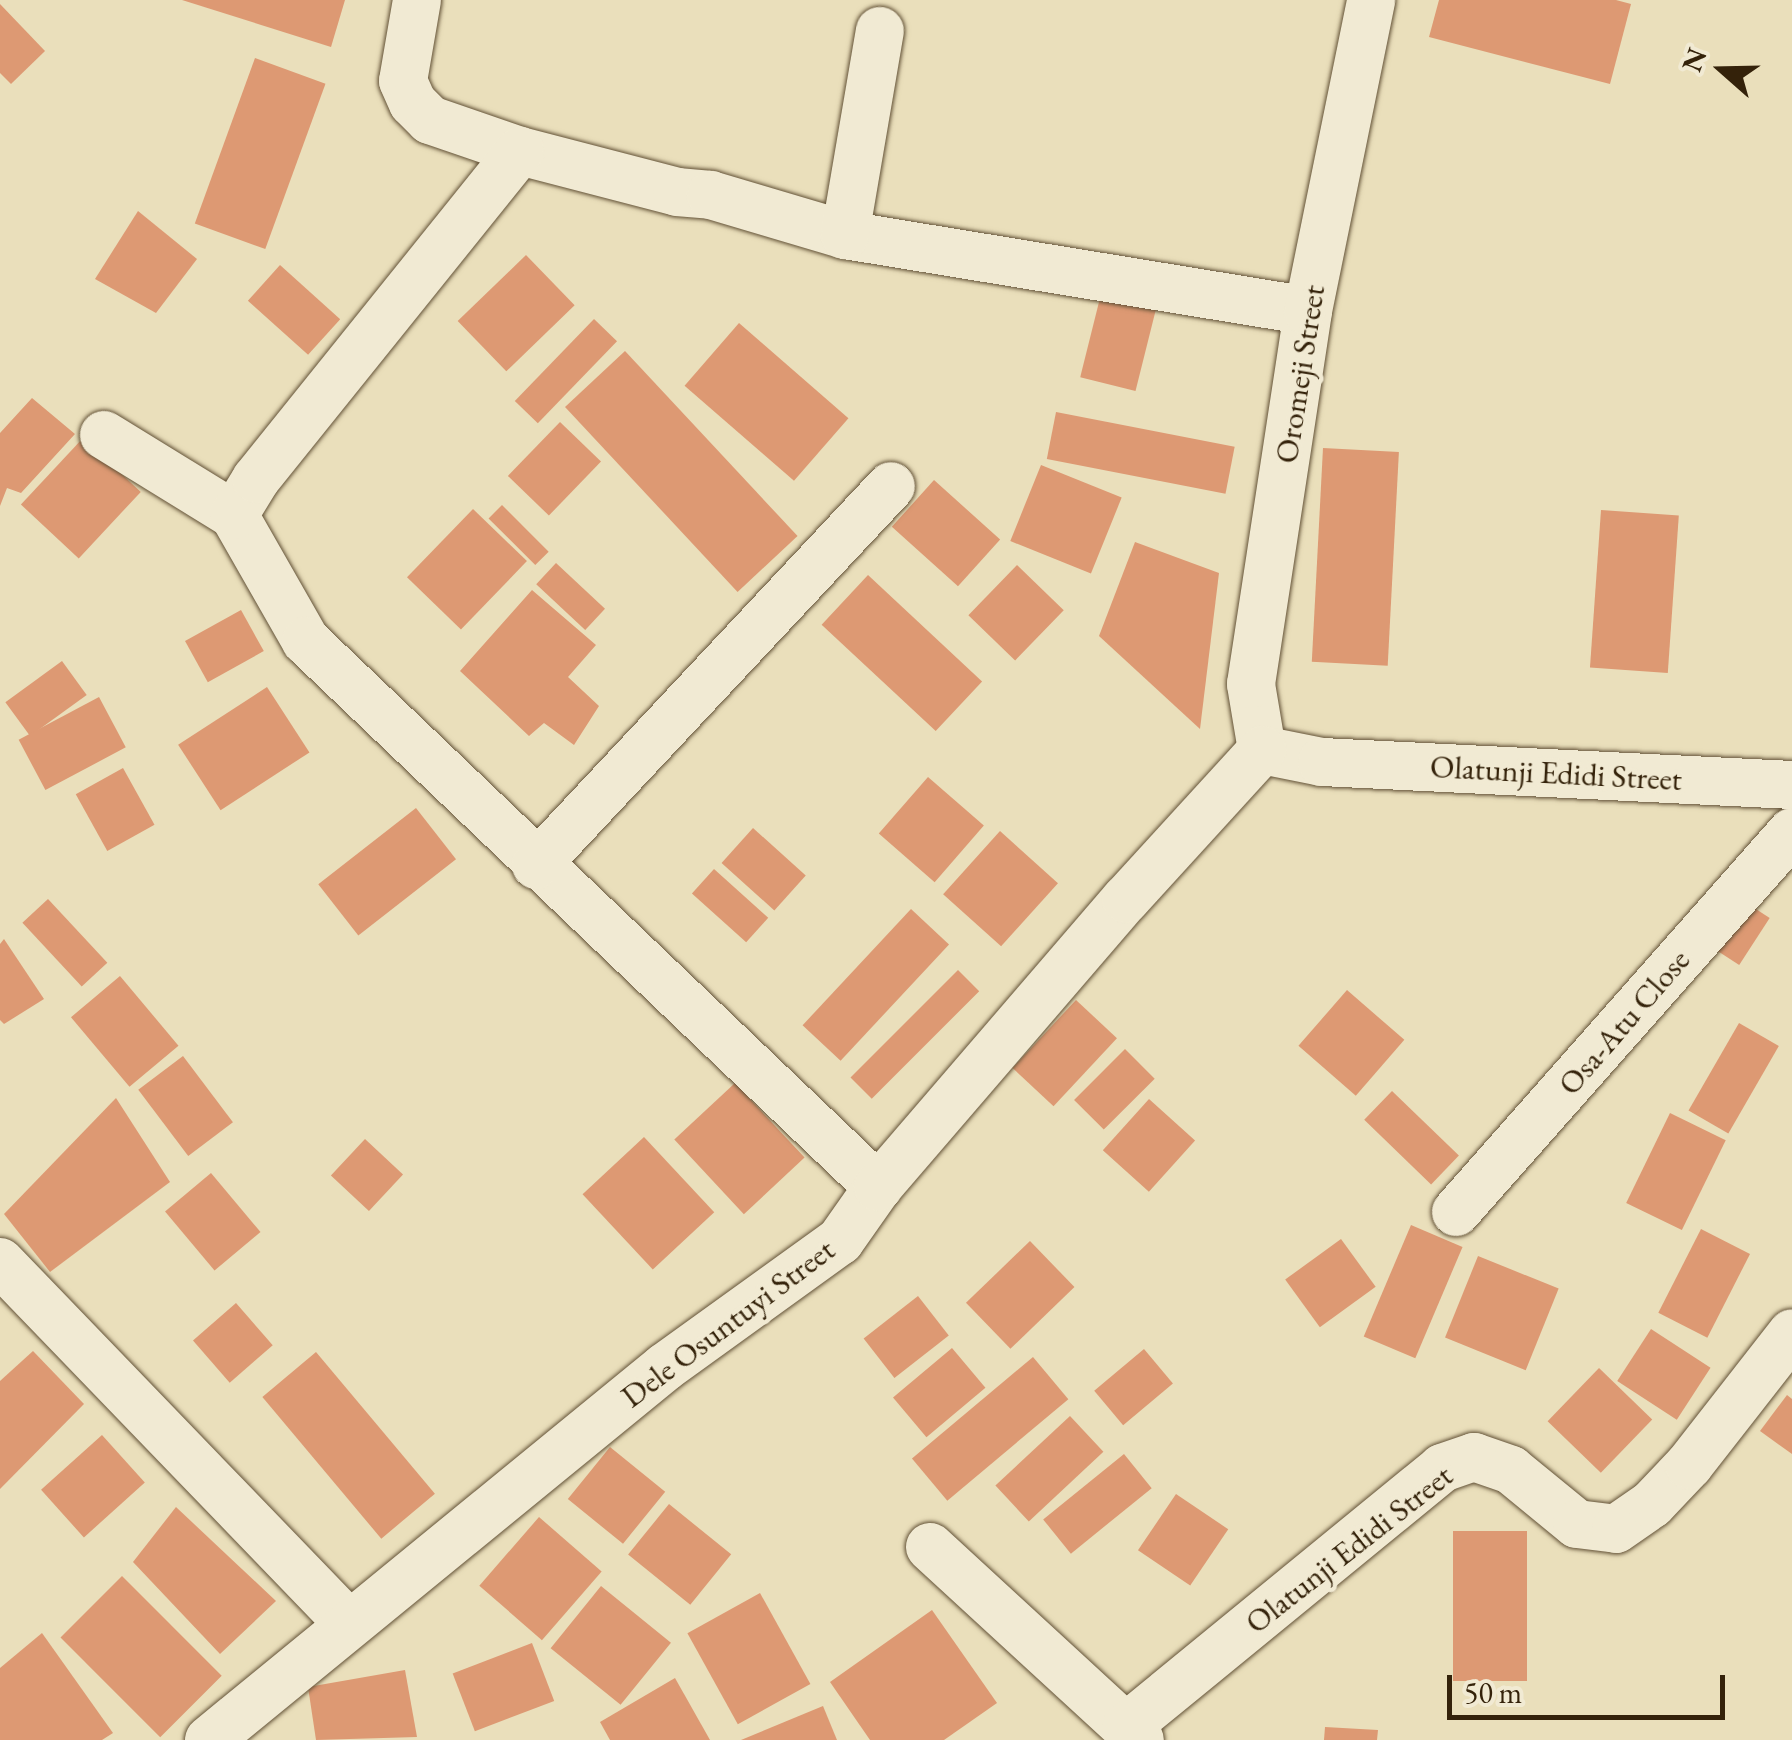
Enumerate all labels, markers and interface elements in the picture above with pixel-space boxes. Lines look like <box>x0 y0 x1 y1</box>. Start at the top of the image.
north arrow <box>1672 20 1772 120</box>
text: N <box>1673 43 1715 77</box>
street label: Oromeji Street <box>1267 282 1333 466</box>
street label: Olatunji Edidi Street <box>1429 747 1683 799</box>
street label: Osa-Atu Close <box>1550 941 1698 1103</box>
street label: Dele Osuntuyi Street <box>614 1230 842 1416</box>
street label: Olatunji Edidi Street <box>1238 1456 1460 1642</box>
scale bar <box>1452 1655 1730 1717</box>
text: 50 m <box>1464 1673 1522 1712</box>

